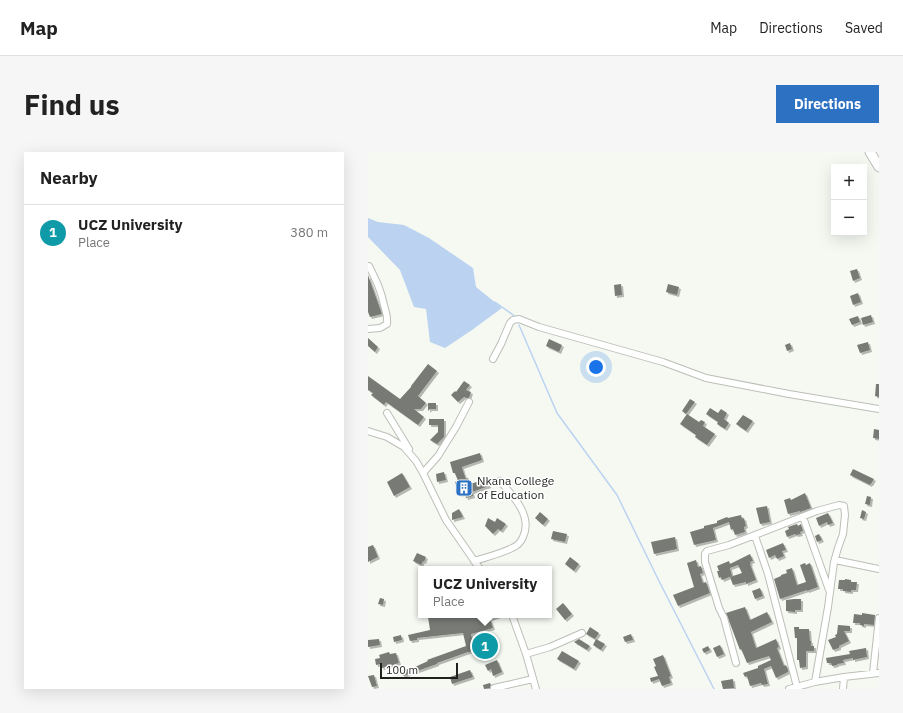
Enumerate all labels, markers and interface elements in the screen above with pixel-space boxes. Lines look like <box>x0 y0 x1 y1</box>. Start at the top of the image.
text: Map <box>20 16 58 40</box>
text: Map <box>710 19 737 37</box>
text: Directions <box>759 19 823 37</box>
text: Saved <box>845 19 883 37</box>
button: Directions <box>776 85 879 123</box>
text: Find us <box>24 86 120 123</box>
map controls <box>831 164 867 236</box>
button: + <box>831 164 867 200</box>
text: Nearby <box>40 167 98 189</box>
button: − <box>831 200 867 236</box>
text: UCZ University <box>78 215 183 234</box>
text: 1 <box>49 224 57 241</box>
text: 380 m <box>290 224 328 241</box>
text: Place <box>78 234 110 251</box>
your location <box>586 357 606 377</box>
place label: Nkana College of Education <box>477 473 555 502</box>
building icon: Nkana College of Education <box>454 478 474 498</box>
popup <box>418 566 552 618</box>
text: UCZ University <box>433 574 537 593</box>
text: Place <box>433 593 465 610</box>
pin: 1 <box>472 631 498 661</box>
scale bar <box>380 661 458 680</box>
text: 100 m <box>386 663 418 677</box>

